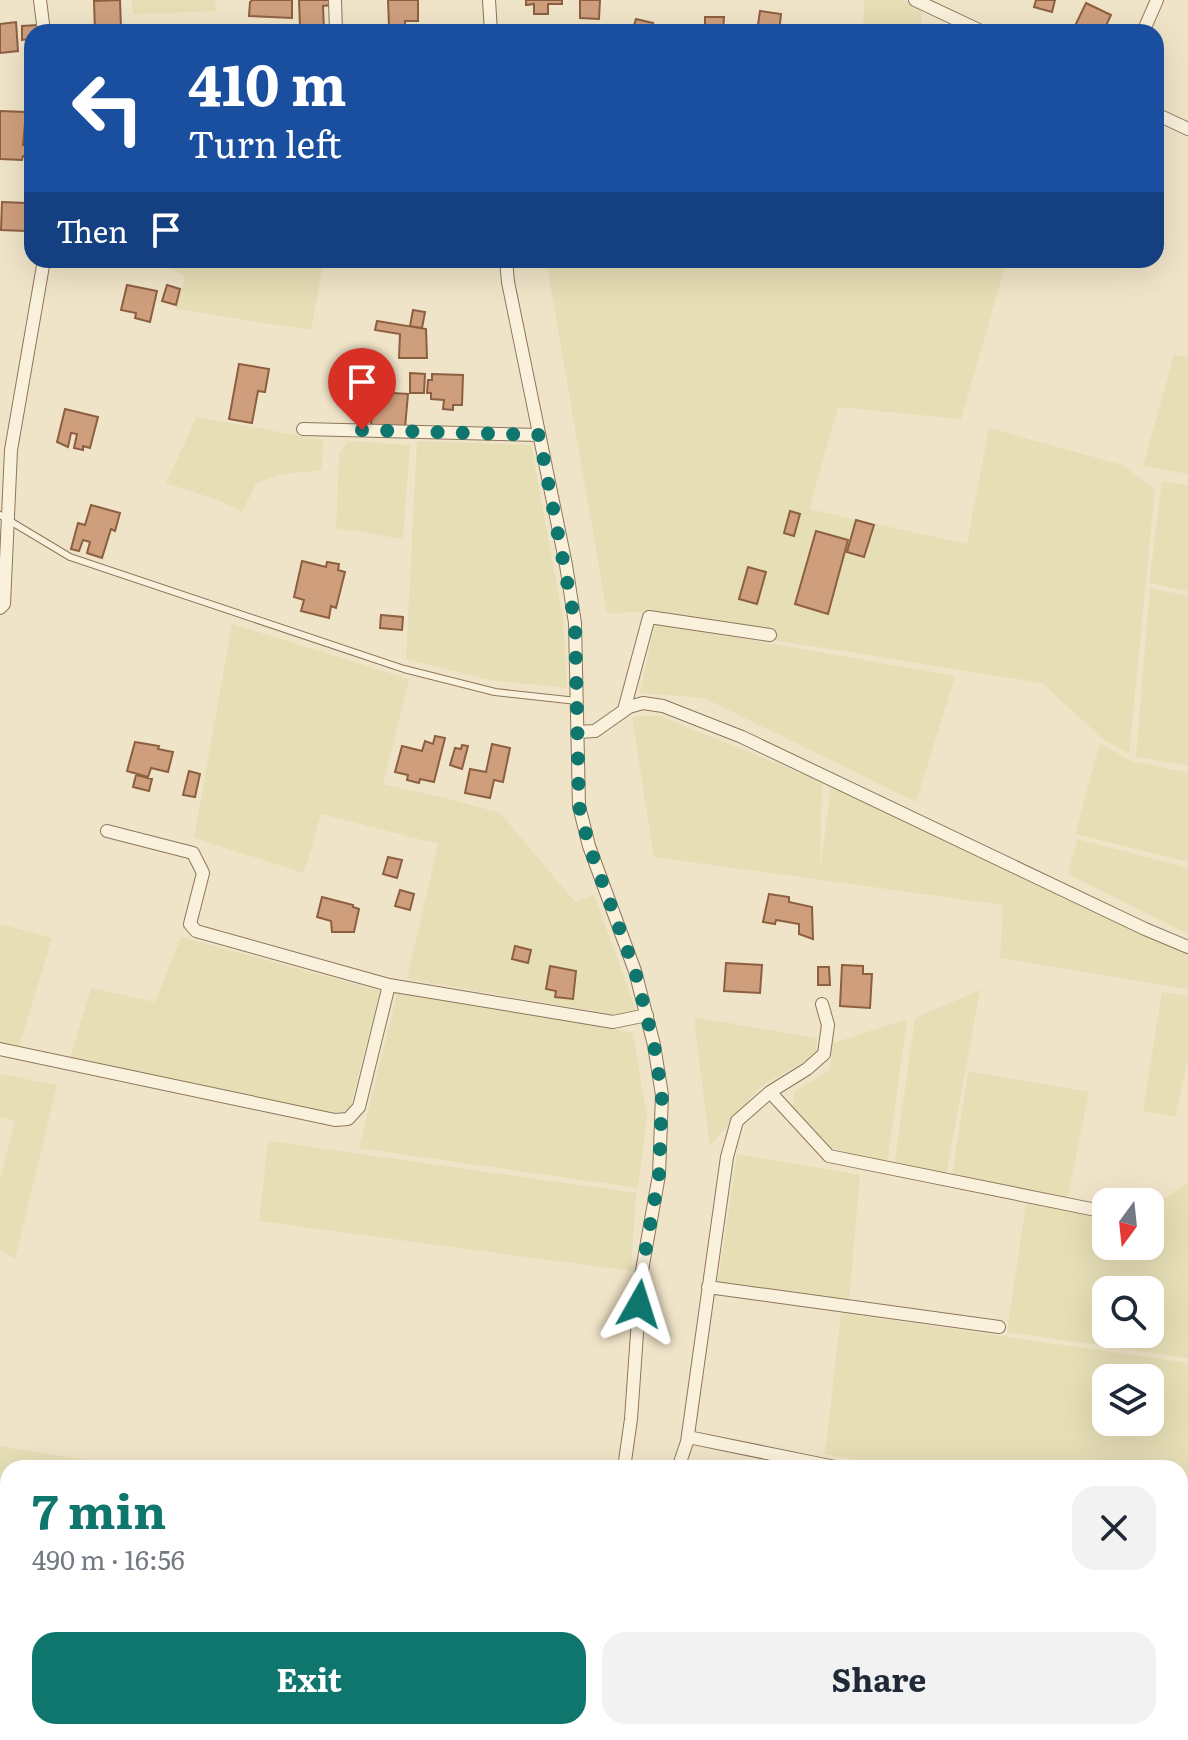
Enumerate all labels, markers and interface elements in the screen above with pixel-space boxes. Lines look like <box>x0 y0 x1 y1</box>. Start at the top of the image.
text: 410 m <box>188 40 346 123</box>
icon: left <box>56 56 160 160</box>
text: Turn left <box>188 116 342 169</box>
text: Then <box>56 208 128 252</box>
icon: arrive <box>144 208 188 252</box>
pin <box>328 348 396 430</box>
icon: arrive <box>340 360 384 404</box>
north arrow <box>1092 1188 1164 1260</box>
map controls <box>1092 1188 1164 1436</box>
position arrow <box>597 1262 681 1346</box>
button: search <box>1092 1276 1164 1348</box>
button: layers <box>1092 1364 1164 1436</box>
text: 7 min <box>32 1473 166 1544</box>
button: close <box>1072 1486 1156 1570</box>
text: 490 m · 16:56 <box>32 1539 185 1578</box>
button: Exit <box>32 1632 586 1724</box>
button: Share <box>602 1632 1156 1724</box>

